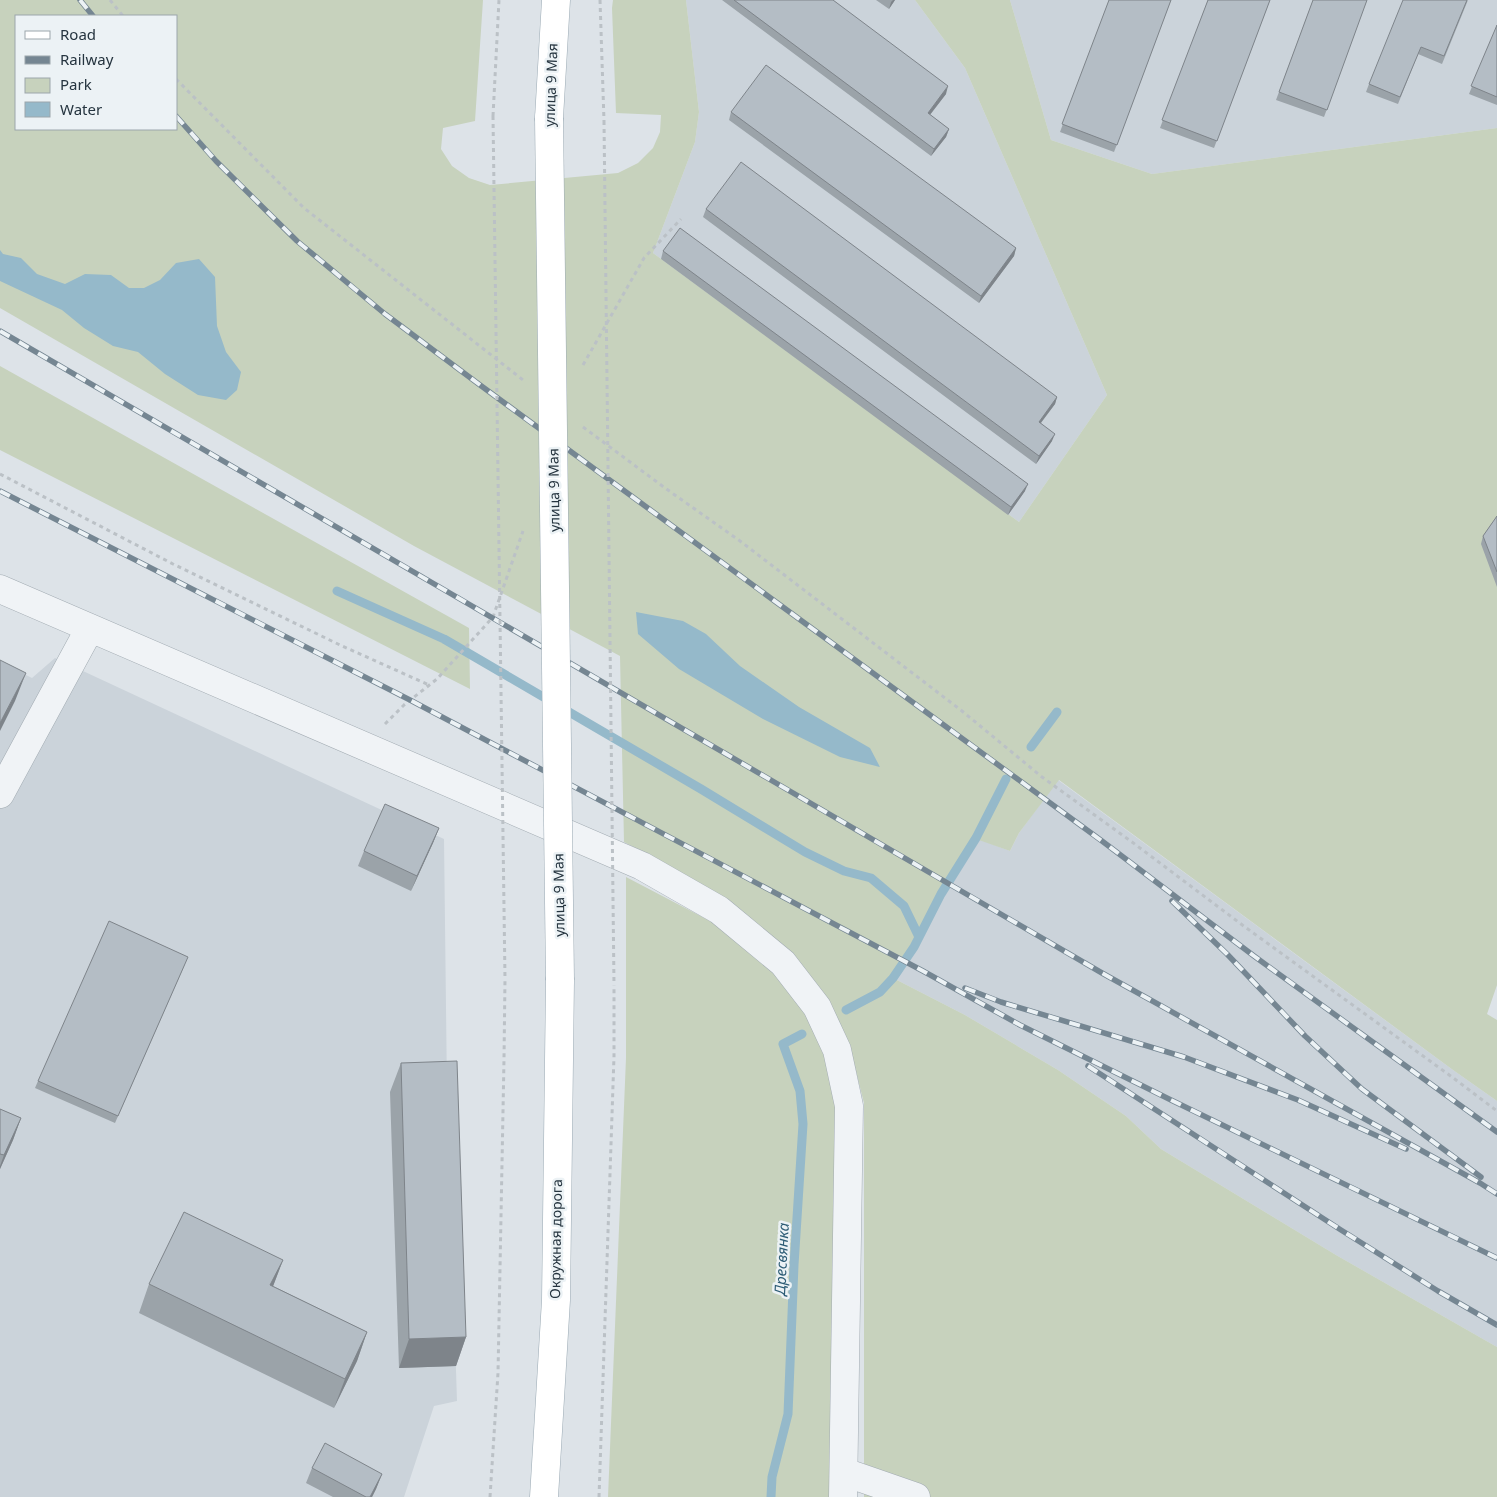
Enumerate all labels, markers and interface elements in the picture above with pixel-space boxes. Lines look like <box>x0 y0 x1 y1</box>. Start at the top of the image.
legend <box>15 15 178 130</box>
text: Road <box>60 24 96 44</box>
street label: улица 9 Мая <box>540 43 561 127</box>
text: Railway <box>60 49 114 69</box>
text: Park <box>60 74 92 94</box>
text: Water <box>60 99 102 119</box>
street label: улица 9 Мая <box>543 448 564 532</box>
street label: улица 9 Мая <box>548 853 569 937</box>
street label: Окружная дорога <box>545 1179 566 1299</box>
water label: Дресвянка <box>769 1222 793 1298</box>

